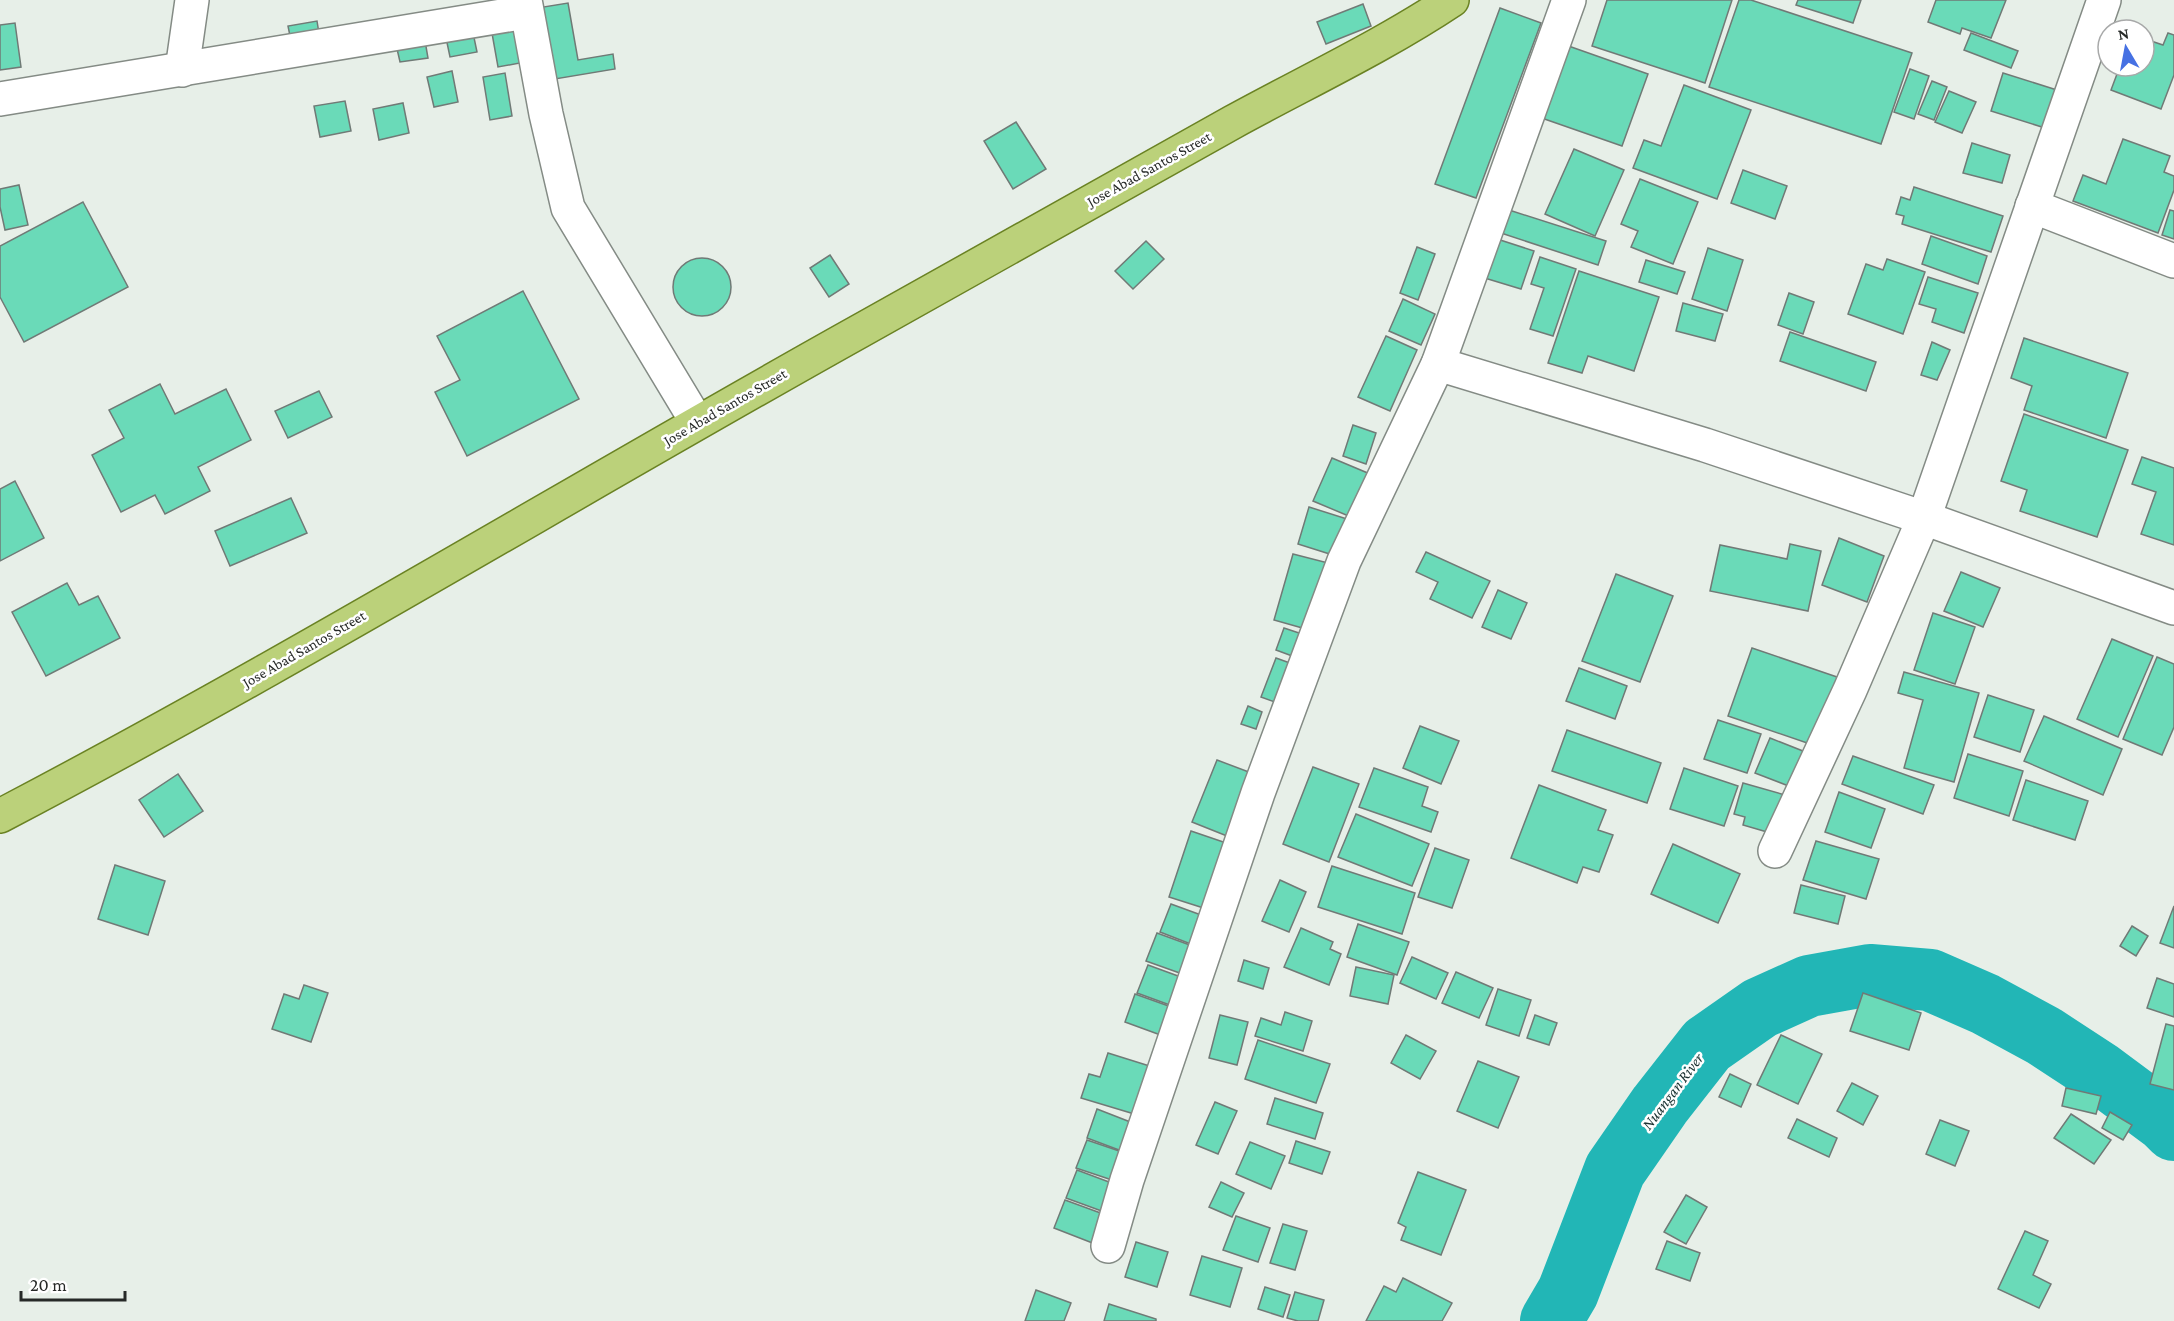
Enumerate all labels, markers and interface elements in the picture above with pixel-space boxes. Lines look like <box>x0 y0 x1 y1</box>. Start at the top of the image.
north arrow <box>2096 18 2156 78</box>
text: N <box>2117 24 2130 43</box>
street label: Jose Abad Santos Street <box>1083 128 1215 212</box>
street label: Jose Abad Santos Street <box>659 365 791 451</box>
street label: Jose Abad Santos Street <box>238 607 370 693</box>
water label: Nuangan River <box>1638 1049 1708 1133</box>
scale bar <box>21 1264 124 1302</box>
text: 20 m <box>30 1275 67 1295</box>

